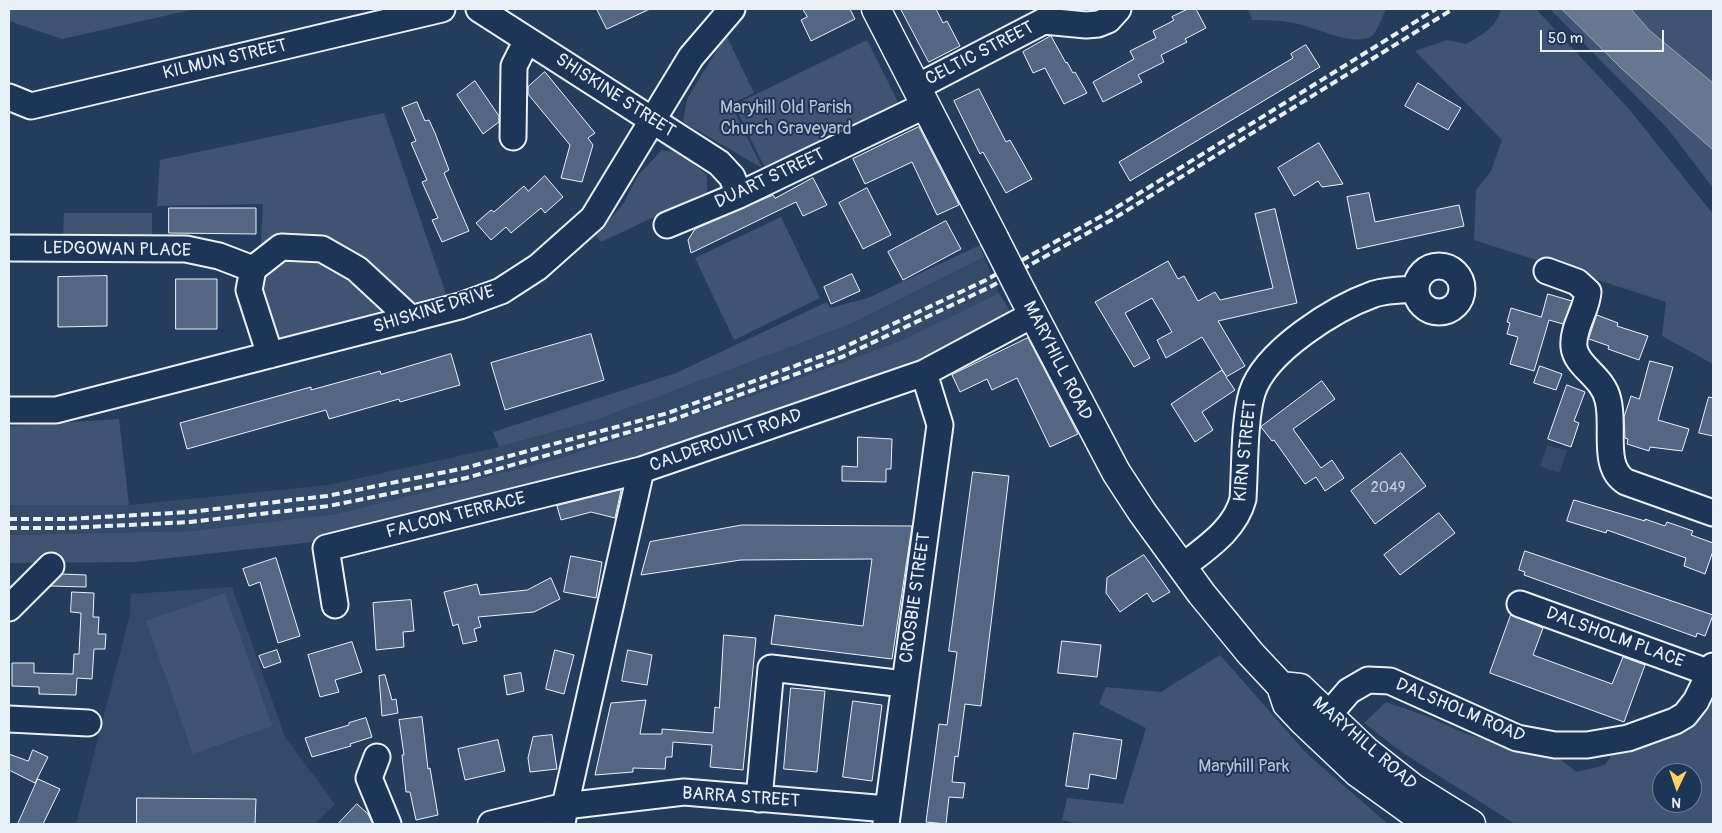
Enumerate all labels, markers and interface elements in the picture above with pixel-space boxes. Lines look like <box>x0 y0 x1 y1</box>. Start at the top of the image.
street label: CELTIC STREET <box>922 17 1038 91</box>
scale bar <box>1542 20 1666 52</box>
text: 50 m <box>1548 29 1583 48</box>
street label: KILMUN STREET <box>161 35 289 85</box>
street label: SHISKINE STREET <box>551 49 679 143</box>
park label: Maryhill Old Parish Church Graveyard <box>720 97 852 140</box>
street label: DUART STREET <box>712 144 828 214</box>
street label: LEDGOWAN PLACE <box>43 238 191 262</box>
street label: SHISKINE DRIVE <box>371 281 497 339</box>
street label: MARYHILL ROAD <box>1018 298 1096 424</box>
street label: KIRN STREET <box>1230 399 1262 503</box>
street label: CALDERCUILT ROAD <box>647 405 805 477</box>
house number: 2049 <box>1370 479 1406 497</box>
street label: FALCON TERRACE <box>384 488 528 544</box>
street label: CROSBIE STREET <box>896 531 936 665</box>
street label: DALSHOLM PLACE <box>1543 603 1687 673</box>
street label: DALSHOLM ROAD <box>1392 674 1528 748</box>
street label: MARYHILL ROAD <box>1307 693 1421 795</box>
park label: Maryhill Park <box>1198 756 1290 778</box>
north arrow <box>1652 763 1702 813</box>
street label: BARRA STREET <box>681 783 801 813</box>
text: N <box>1671 794 1681 811</box>

